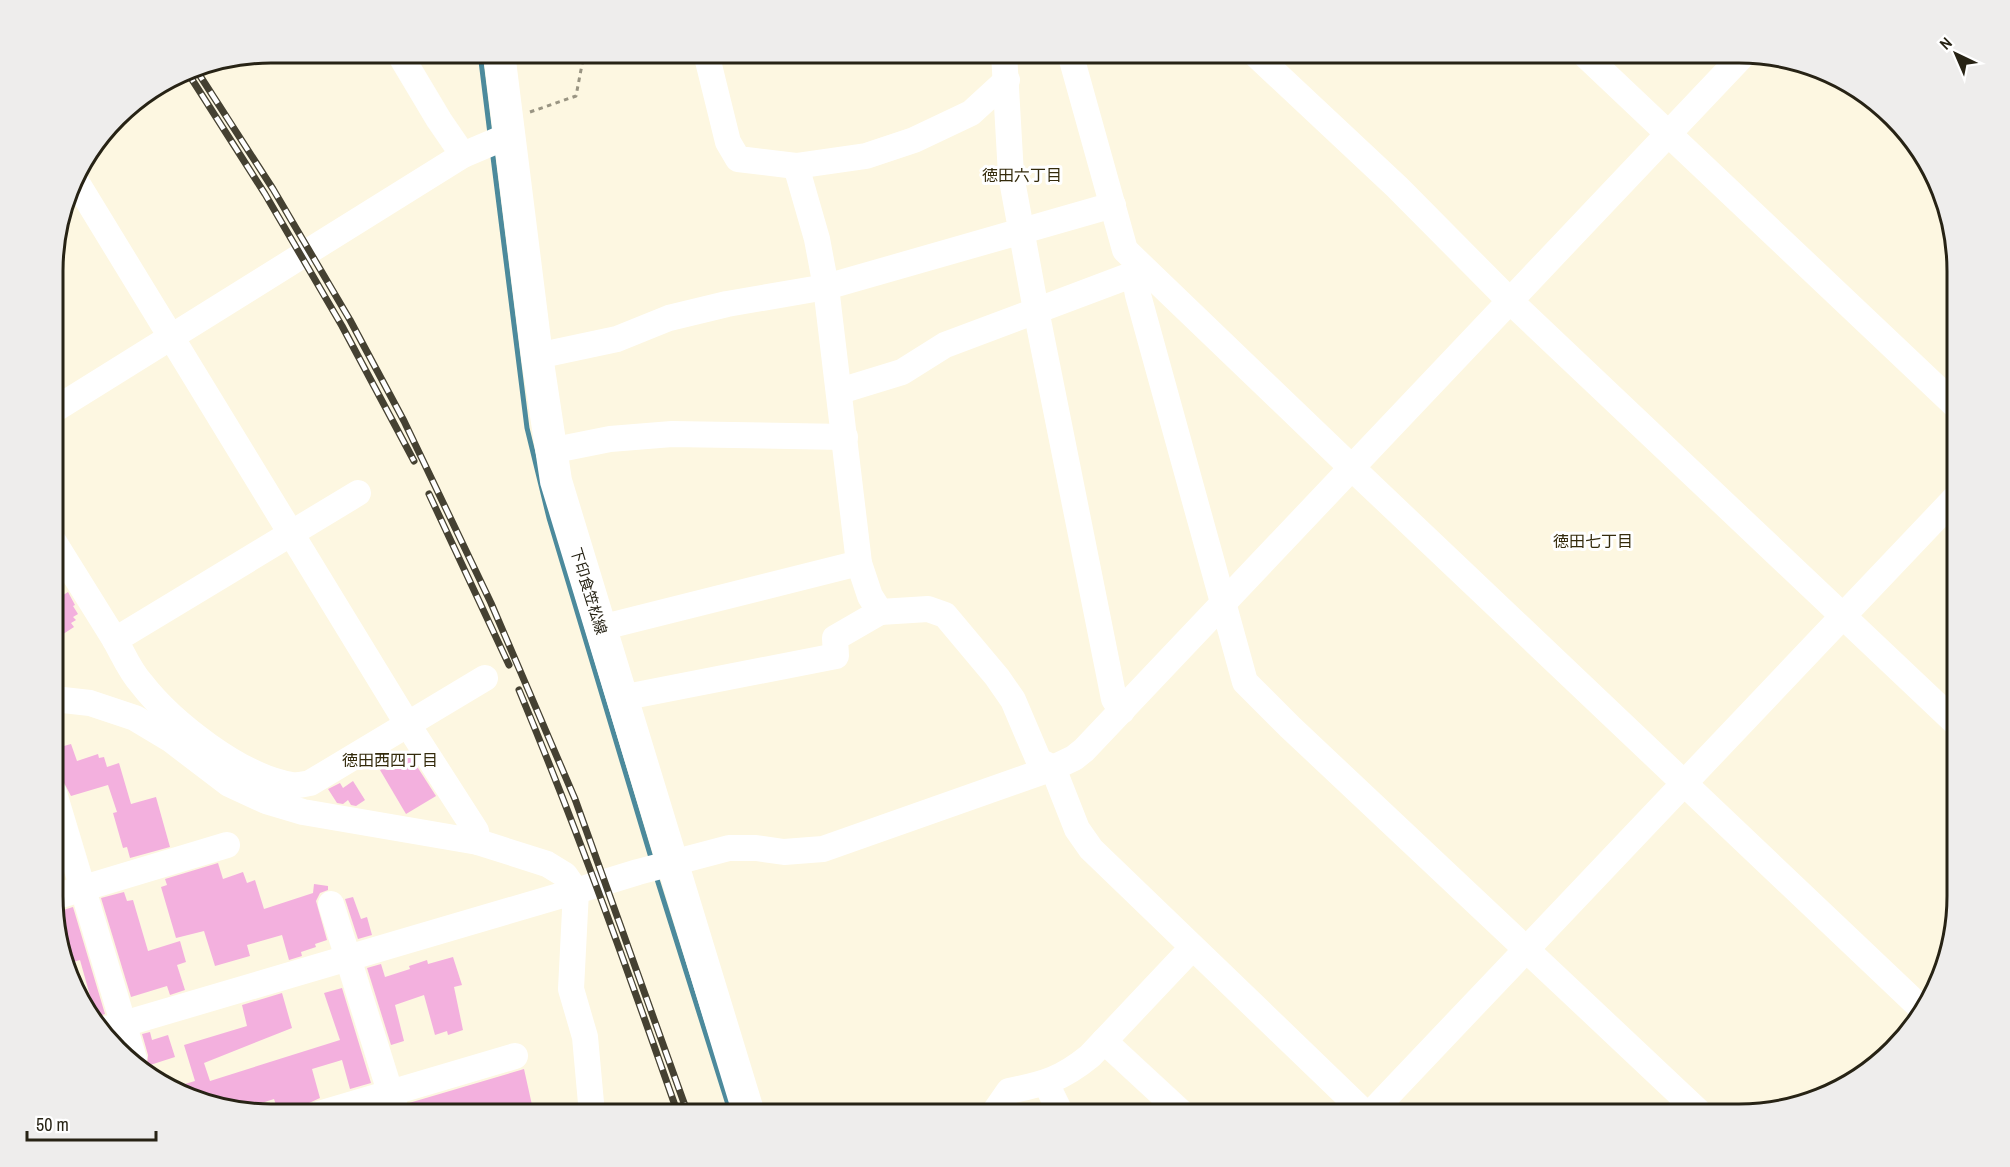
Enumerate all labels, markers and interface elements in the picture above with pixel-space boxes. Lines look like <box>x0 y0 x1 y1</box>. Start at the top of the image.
north arrow <box>1926 24 1986 84</box>
text: N <box>1935 32 1957 54</box>
district label: 徳田六丁目 <box>982 164 1062 186</box>
district label: 徳田七丁目 <box>1553 530 1633 552</box>
street label: 下印食笠松線 <box>566 545 612 637</box>
district label: 徳田西四丁目 <box>342 749 438 771</box>
scale bar <box>27 1104 156 1142</box>
text: 50 m <box>36 1112 69 1137</box>

